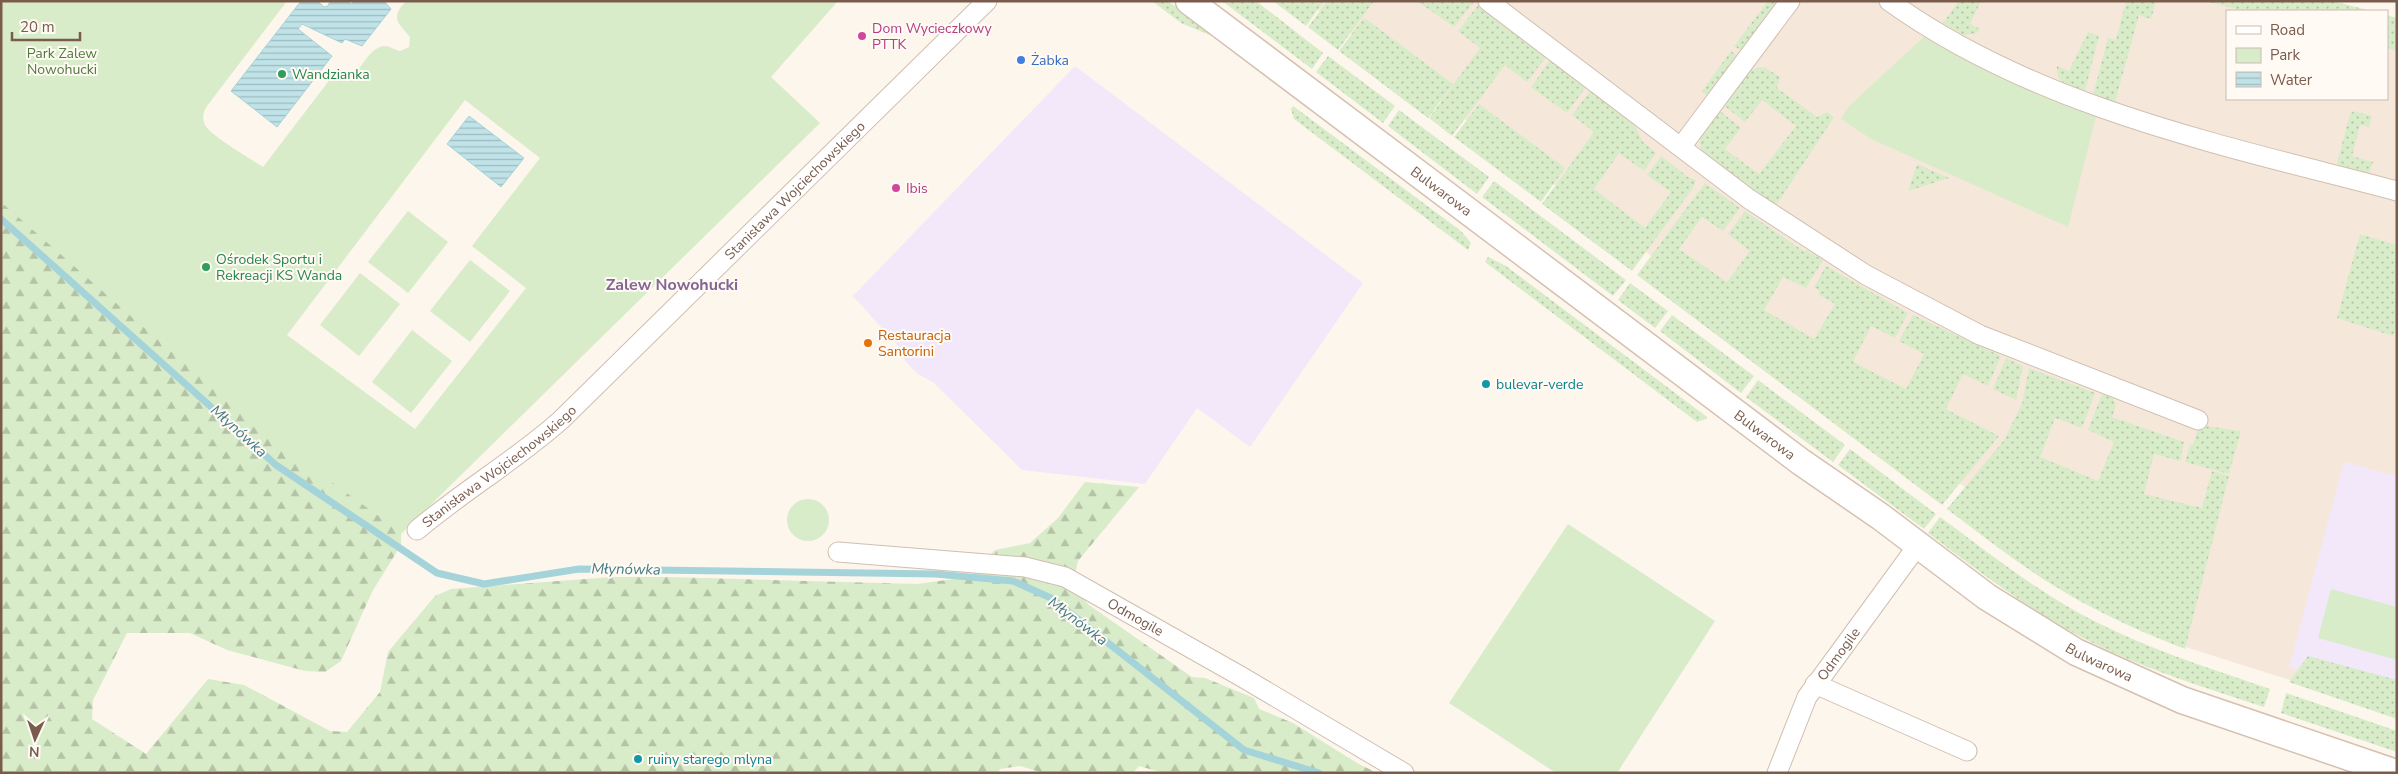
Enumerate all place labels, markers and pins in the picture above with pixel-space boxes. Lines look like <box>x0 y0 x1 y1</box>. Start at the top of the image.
place label: Dom Wycieczkowy PTTK <box>872 19 993 54</box>
marker: Dom Wycieczkowy PTTK <box>856 30 868 42</box>
place label: Żabka <box>1031 51 1069 70</box>
marker: Żabka <box>1015 54 1027 66</box>
place label: Wandzianka <box>292 65 370 84</box>
marker: Wandzianka <box>276 68 288 80</box>
place label: Ibis <box>906 179 928 198</box>
marker: Ibis <box>890 182 902 194</box>
place label: Ośrodek Sportu i Rekreacji KS Wanda <box>216 250 342 285</box>
marker: Ośrodek Sportu i Rekreacji KS Wanda <box>200 261 212 273</box>
place label: Restauracja Santorini <box>878 326 951 361</box>
marker: Restauracja Santorini <box>862 337 874 349</box>
place label: bulevar-verde <box>1496 375 1583 394</box>
marker: bulevar-verde <box>1480 378 1492 390</box>
place label: ruiny starego mlyna <box>648 750 772 769</box>
marker: ruiny starego mlyna <box>632 753 644 765</box>

